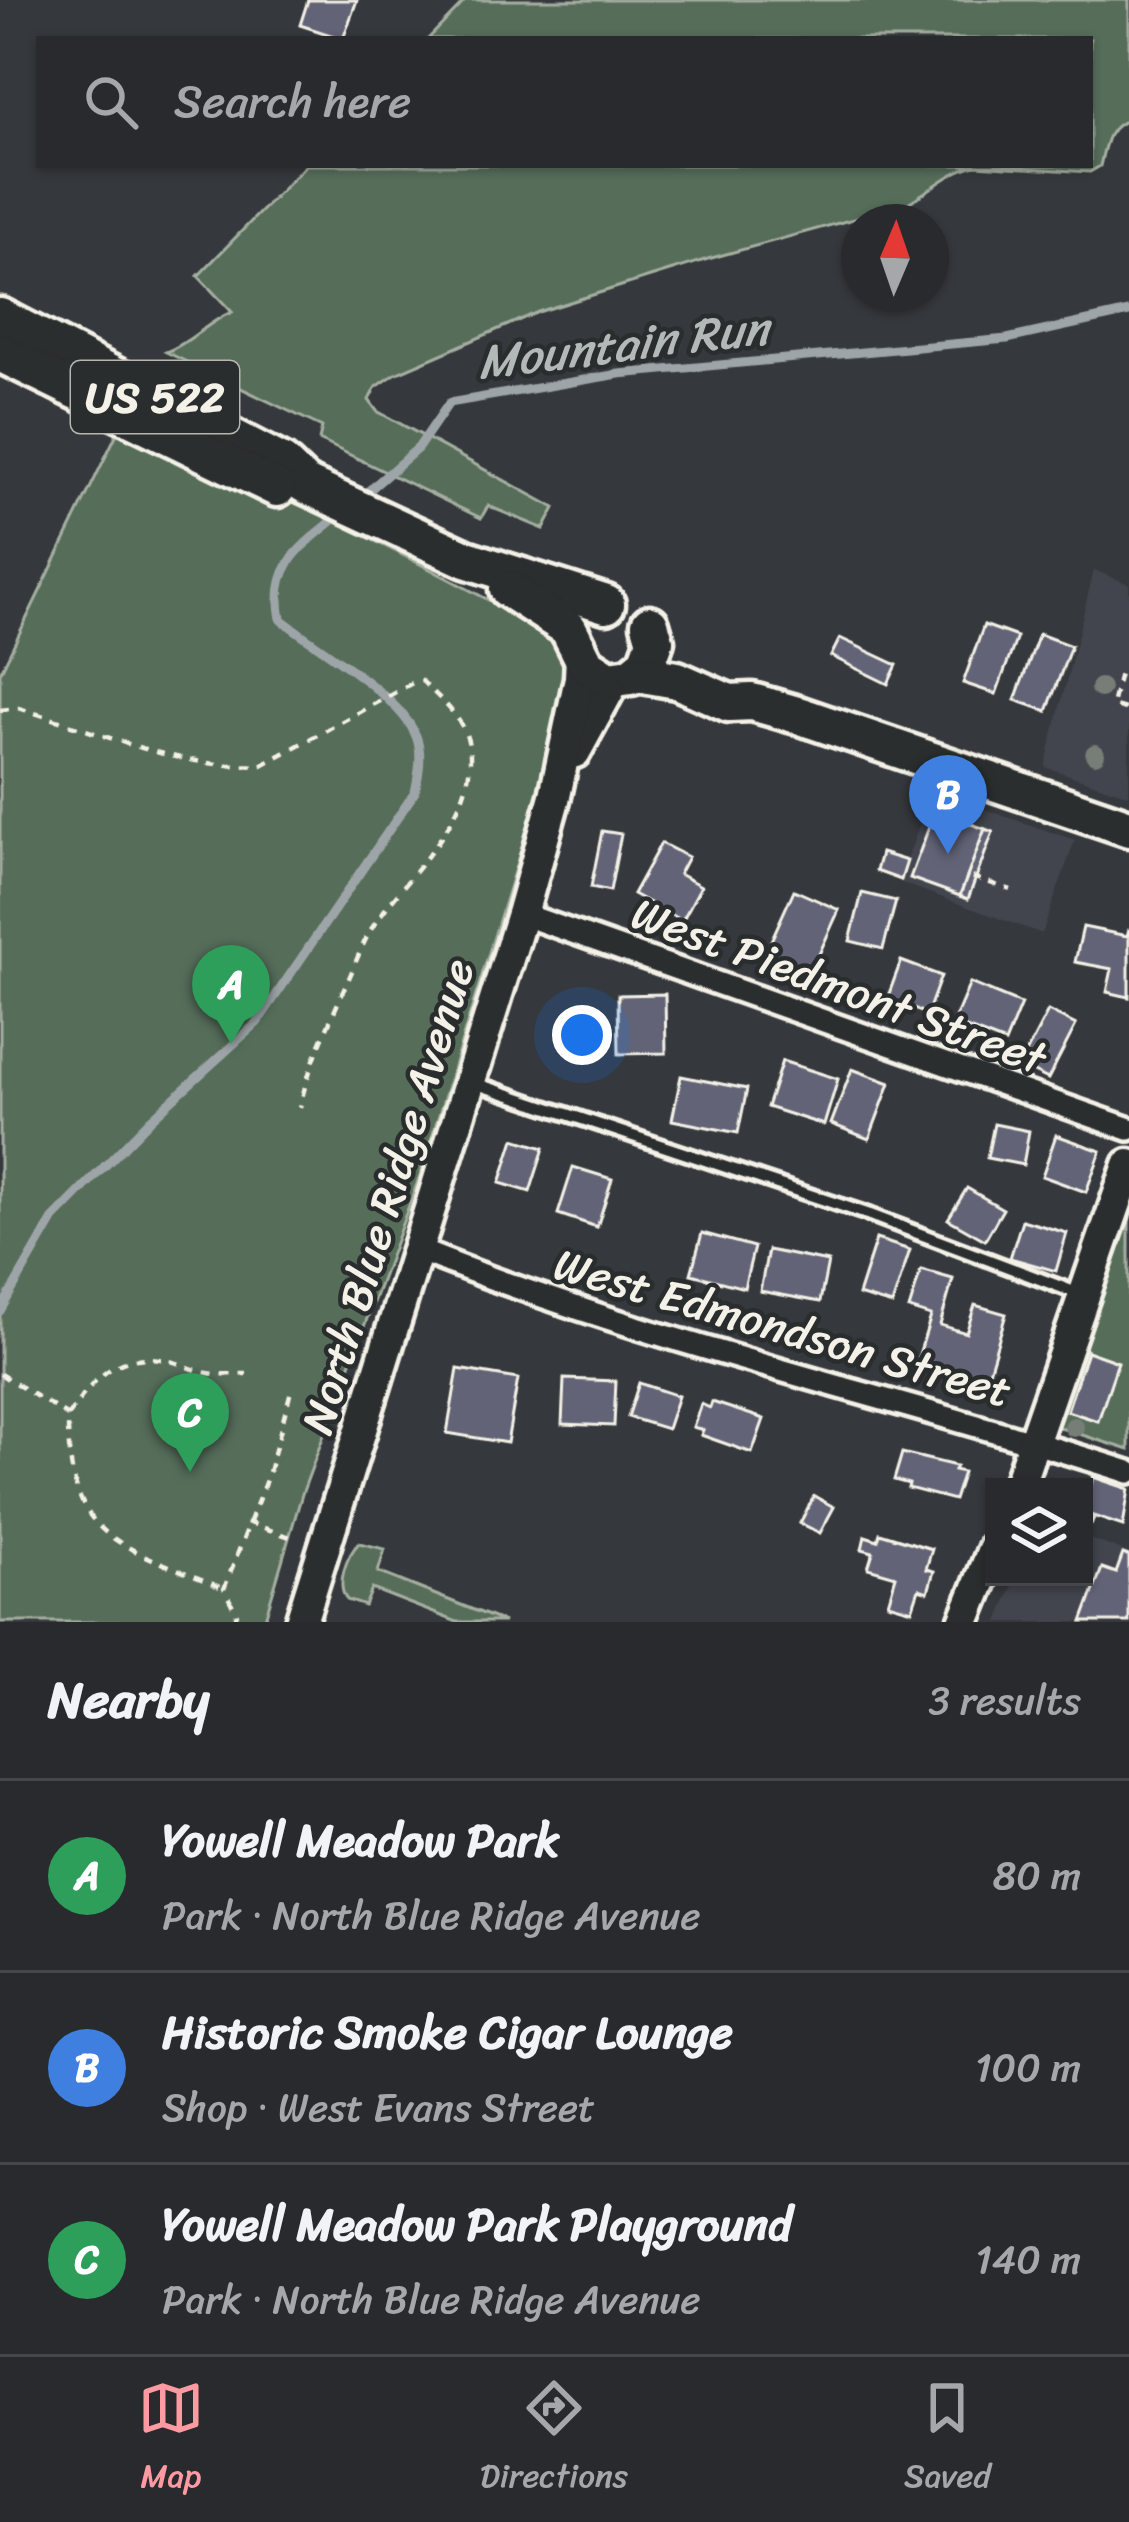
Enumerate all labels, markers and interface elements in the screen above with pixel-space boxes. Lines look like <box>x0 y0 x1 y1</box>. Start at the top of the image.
search box <box>36 36 1093 168</box>
text: Search here <box>174 62 411 142</box>
icon: search <box>78 69 144 135</box>
north arrow <box>841 204 949 312</box>
water label: Mountain Run <box>473 284 779 405</box>
road number: US 522 <box>71 361 239 433</box>
pin: B <box>909 755 987 854</box>
street label: West Piedmont Street <box>620 874 1059 1099</box>
pin: A <box>192 945 270 1044</box>
street label: North Blue Ridge Avenue <box>278 949 498 1444</box>
your location <box>552 1005 612 1065</box>
street label: West Edmondson Street <box>544 1224 1021 1432</box>
pin: C <box>151 1373 229 1472</box>
map controls <box>985 1478 1093 1586</box>
button: layers <box>985 1478 1093 1586</box>
text: Nearby <box>48 1655 209 1745</box>
text: 3 results <box>928 1666 1081 1735</box>
text: Yowell Meadow Park <box>162 1801 559 1881</box>
text: A <box>74 1841 100 1910</box>
text: 80 m <box>993 1841 1081 1910</box>
text: Park · North Blue Ridge Avenue <box>162 1881 701 1950</box>
text: Historic Smoke Cigar Lounge <box>162 1993 733 2073</box>
text: B <box>75 2033 99 2102</box>
text: 100 m <box>975 2033 1081 2102</box>
text: Shop · West Evans Street <box>162 2073 595 2142</box>
text: Yowell Meadow Park Playground <box>162 2185 792 2265</box>
text: C <box>75 2225 99 2294</box>
text: 140 m <box>975 2225 1081 2294</box>
text: Park · North Blue Ridge Avenue <box>162 2265 701 2334</box>
tab: Map <box>138 2375 204 2505</box>
tab: Directions <box>480 2375 628 2505</box>
tab: Saved <box>904 2375 991 2505</box>

